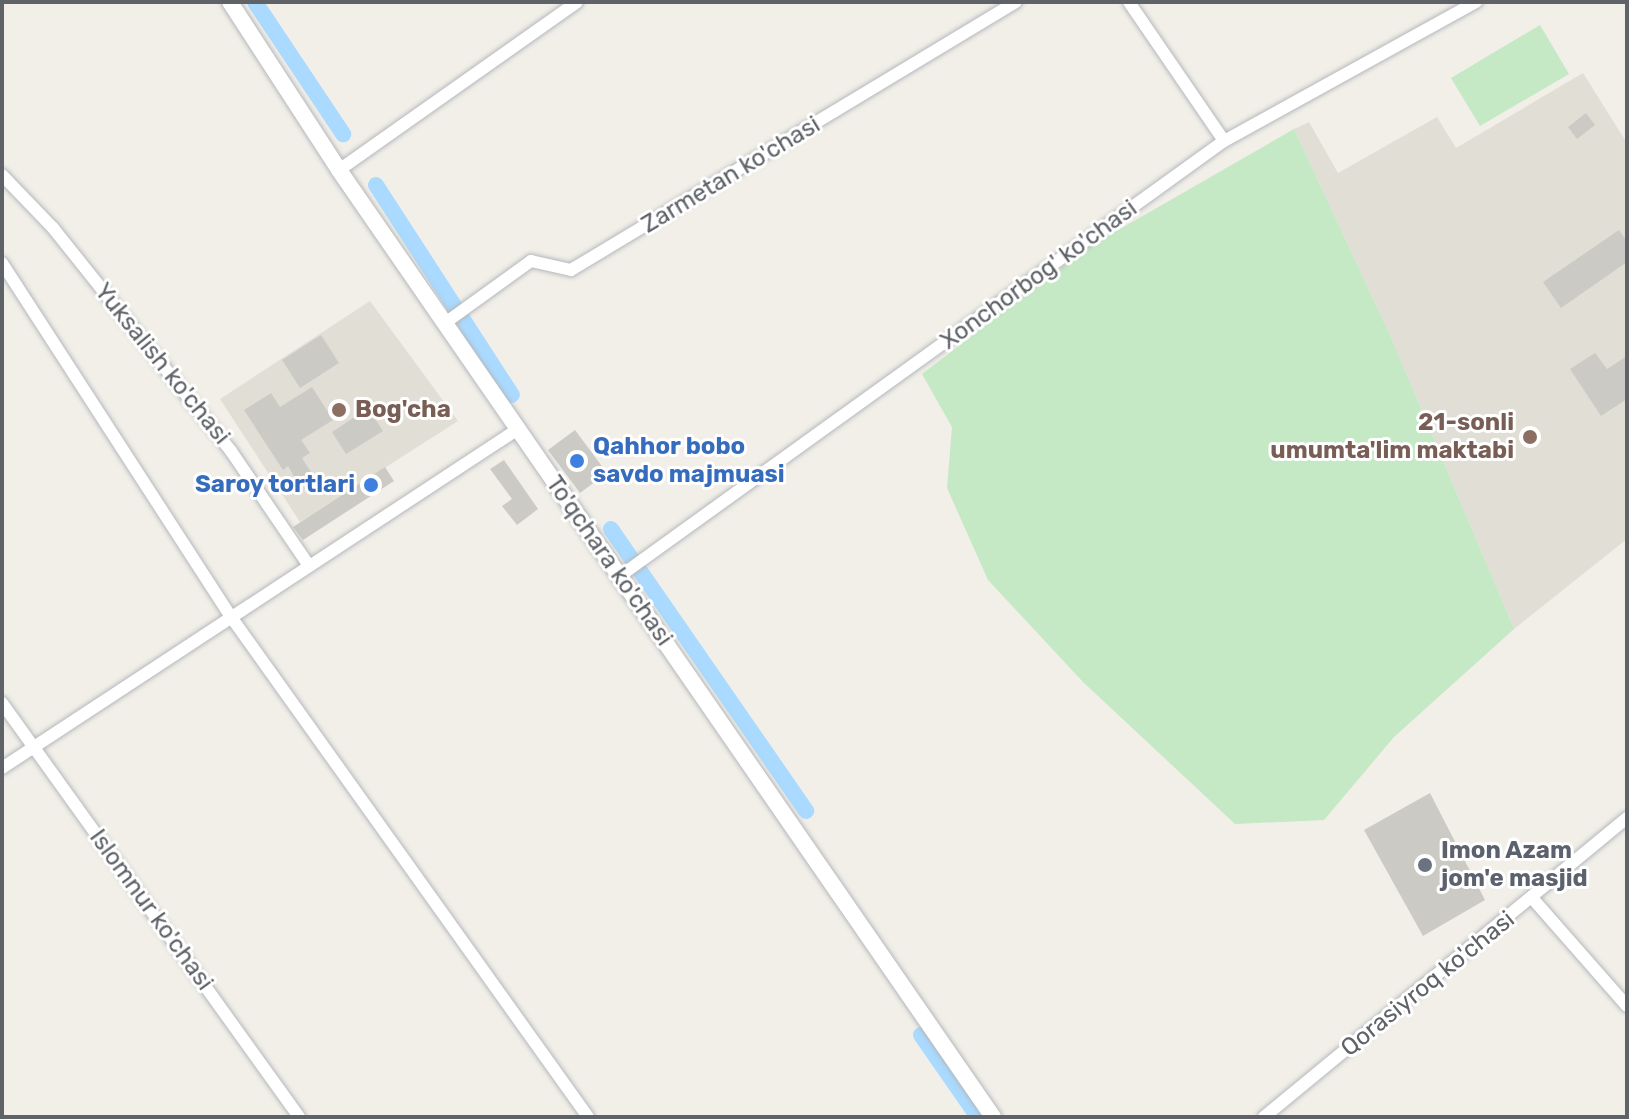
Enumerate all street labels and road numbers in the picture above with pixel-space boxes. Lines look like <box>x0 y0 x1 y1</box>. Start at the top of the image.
street label: Zarmetan ko'chasi <box>637 110 825 240</box>
street label: Xonchorbog' ko'chasi <box>935 194 1143 356</box>
street label: Yuksalish ko'chasi <box>88 278 236 450</box>
street label: To'qchara ko'chasi <box>540 470 678 652</box>
street label: Islomnur ko'chasi <box>83 824 219 996</box>
street label: Qorasiyroq ko'chasi <box>1335 905 1521 1063</box>

